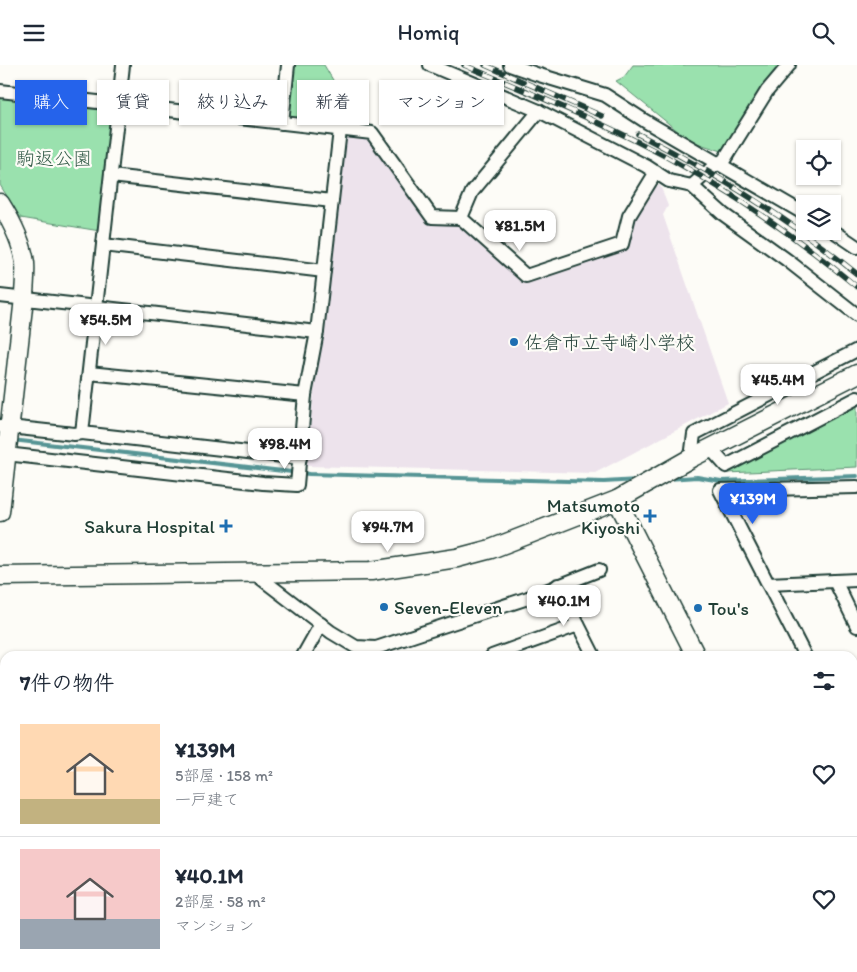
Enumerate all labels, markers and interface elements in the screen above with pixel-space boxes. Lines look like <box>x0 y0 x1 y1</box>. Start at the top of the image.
icon: menu <box>20 19 48 47</box>
text: Homiq <box>398 19 459 46</box>
icon: search <box>809 19 837 47</box>
chip: 購入 <box>15 80 87 125</box>
chip: 賃貸 <box>97 80 169 125</box>
chip: 絞り込み <box>179 80 287 125</box>
chip: 新着 <box>297 80 369 125</box>
chip: マンション <box>379 80 504 125</box>
map controls <box>796 140 841 240</box>
button: locate <box>796 140 841 185</box>
park label: 駒返公園 <box>16 147 92 170</box>
button: layers <box>796 195 841 240</box>
pin: ¥81.5M <box>479 209 561 252</box>
text: ¥81.5M <box>495 216 545 235</box>
pin: ¥54.5M <box>65 303 147 346</box>
text: ¥54.5M <box>80 310 132 329</box>
place label: 佐倉市立寺崎小学校 <box>524 331 695 354</box>
marker: 佐倉市立寺崎小学校 <box>508 336 520 348</box>
pin: ¥45.4M <box>737 363 819 406</box>
text: ¥45.4M <box>751 370 805 389</box>
pin: ¥98.4M <box>244 427 326 470</box>
text: ¥98.4M <box>259 434 311 453</box>
pin: ¥139M <box>718 483 788 525</box>
text: ¥139M <box>730 489 776 508</box>
place label: Matsumoto Kiyoshi <box>547 494 640 539</box>
marker: Matsumoto Kiyoshi <box>644 510 656 522</box>
pin: ¥94.7M <box>347 511 429 553</box>
place label: Sakura Hospital <box>84 515 216 538</box>
text: ¥94.7M <box>362 517 414 536</box>
marker: Sakura Hospital <box>219 519 233 533</box>
pin: ¥40.1M <box>523 585 605 627</box>
text: ¥40.1M <box>538 591 590 610</box>
place label: Seven-Eleven <box>394 596 502 619</box>
place label: Tou's <box>708 597 749 620</box>
marker: Seven-Eleven <box>378 601 390 613</box>
marker: Tou's <box>692 602 704 614</box>
icon: filters <box>810 667 838 695</box>
text: 7件の物件 <box>20 670 114 695</box>
text: ¥139M <box>175 737 235 762</box>
icon: home <box>60 744 120 804</box>
icon: heart <box>810 760 838 788</box>
text: 5部屋 · 158 m² <box>175 766 273 785</box>
text: 一戸建て <box>175 790 239 809</box>
text: ¥40.1M <box>175 863 244 888</box>
icon: home <box>60 869 120 929</box>
icon: heart <box>810 885 838 913</box>
text: 2部屋 · 58 m² <box>175 892 266 911</box>
text: マンション <box>175 916 254 935</box>

